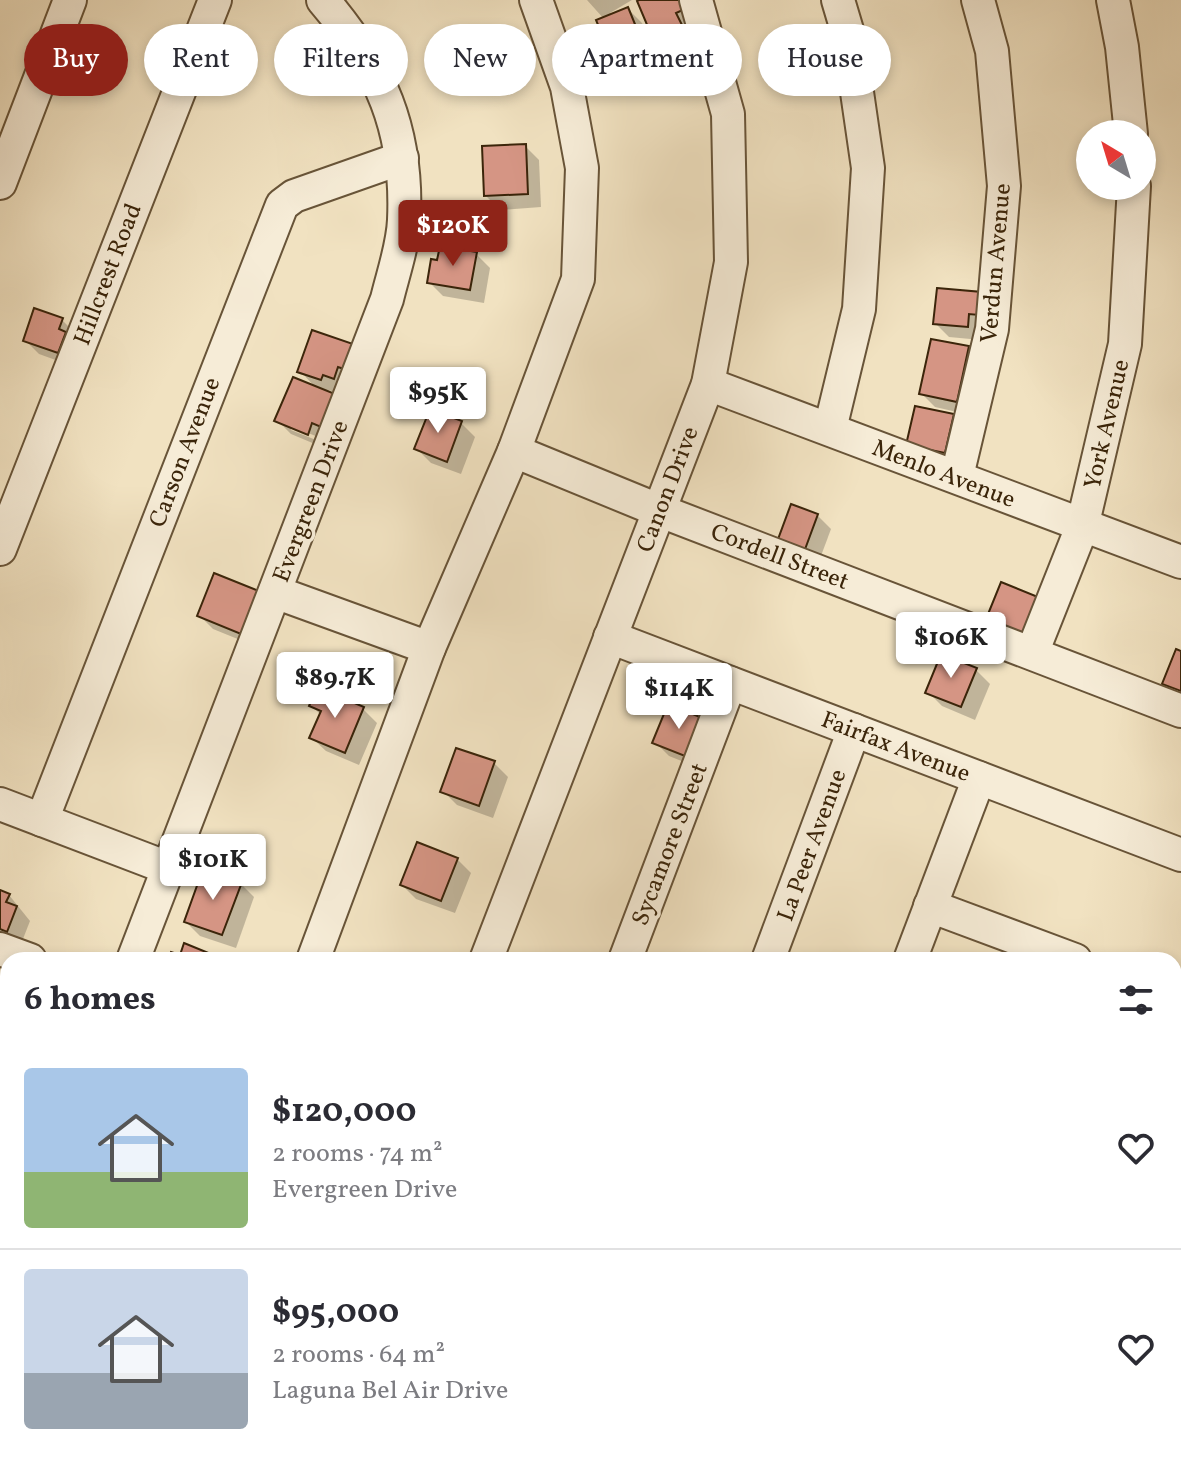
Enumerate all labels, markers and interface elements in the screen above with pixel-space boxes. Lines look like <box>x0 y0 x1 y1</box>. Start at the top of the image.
chip: Buy <box>24 24 128 96</box>
chip: Rent <box>144 24 258 96</box>
chip: Filters <box>274 24 408 96</box>
chip: New <box>424 24 536 96</box>
chip: Apartment <box>552 24 742 96</box>
chip: House <box>758 24 891 96</box>
north arrow <box>1076 120 1156 200</box>
map controls <box>1076 120 1156 200</box>
street label: Verdun Avenue <box>973 182 1021 345</box>
street label: Hillcrest Road <box>66 199 152 351</box>
pin: $120K <box>397 200 509 268</box>
text: $120K <box>416 208 490 244</box>
street label: York Avenue <box>1077 356 1139 493</box>
pin: $95K <box>391 367 485 435</box>
street label: Carson Avenue <box>142 373 230 533</box>
text: $95K <box>408 375 468 411</box>
street label: Evergreen Drive <box>265 416 358 588</box>
street label: Canon Drive <box>629 422 708 558</box>
street label: Menlo Avenue <box>867 432 1020 518</box>
street label: Cordell Street <box>705 516 853 600</box>
pin: $106K <box>895 612 1007 680</box>
text: $106K <box>914 620 988 656</box>
pin: $89.7K <box>270 652 400 720</box>
text: $89.7K <box>295 660 375 696</box>
pin: $114K <box>623 663 735 731</box>
text: $114K <box>644 671 714 707</box>
street label: Fairfax Avenue <box>816 704 975 792</box>
street label: Sycamore Street <box>624 758 718 931</box>
street label: La Peer Avenue <box>770 765 856 927</box>
pin: $101K <box>157 834 269 902</box>
text: $101K <box>178 842 248 878</box>
text: 6 homes <box>24 977 156 1024</box>
icon: filters <box>1114 978 1158 1022</box>
text: $120,000 <box>272 1089 416 1136</box>
icon: home <box>88 1100 184 1196</box>
icon: heart <box>1114 1126 1158 1170</box>
text: 2 rooms · 74 m² <box>272 1136 443 1172</box>
text: Evergreen Drive <box>272 1172 457 1208</box>
text: $95,000 <box>272 1290 399 1337</box>
icon: home <box>88 1301 184 1397</box>
icon: heart <box>1114 1327 1158 1371</box>
text: 2 rooms · 64 m² <box>272 1337 445 1373</box>
text: Laguna Bel Air Drive <box>272 1373 508 1409</box>

